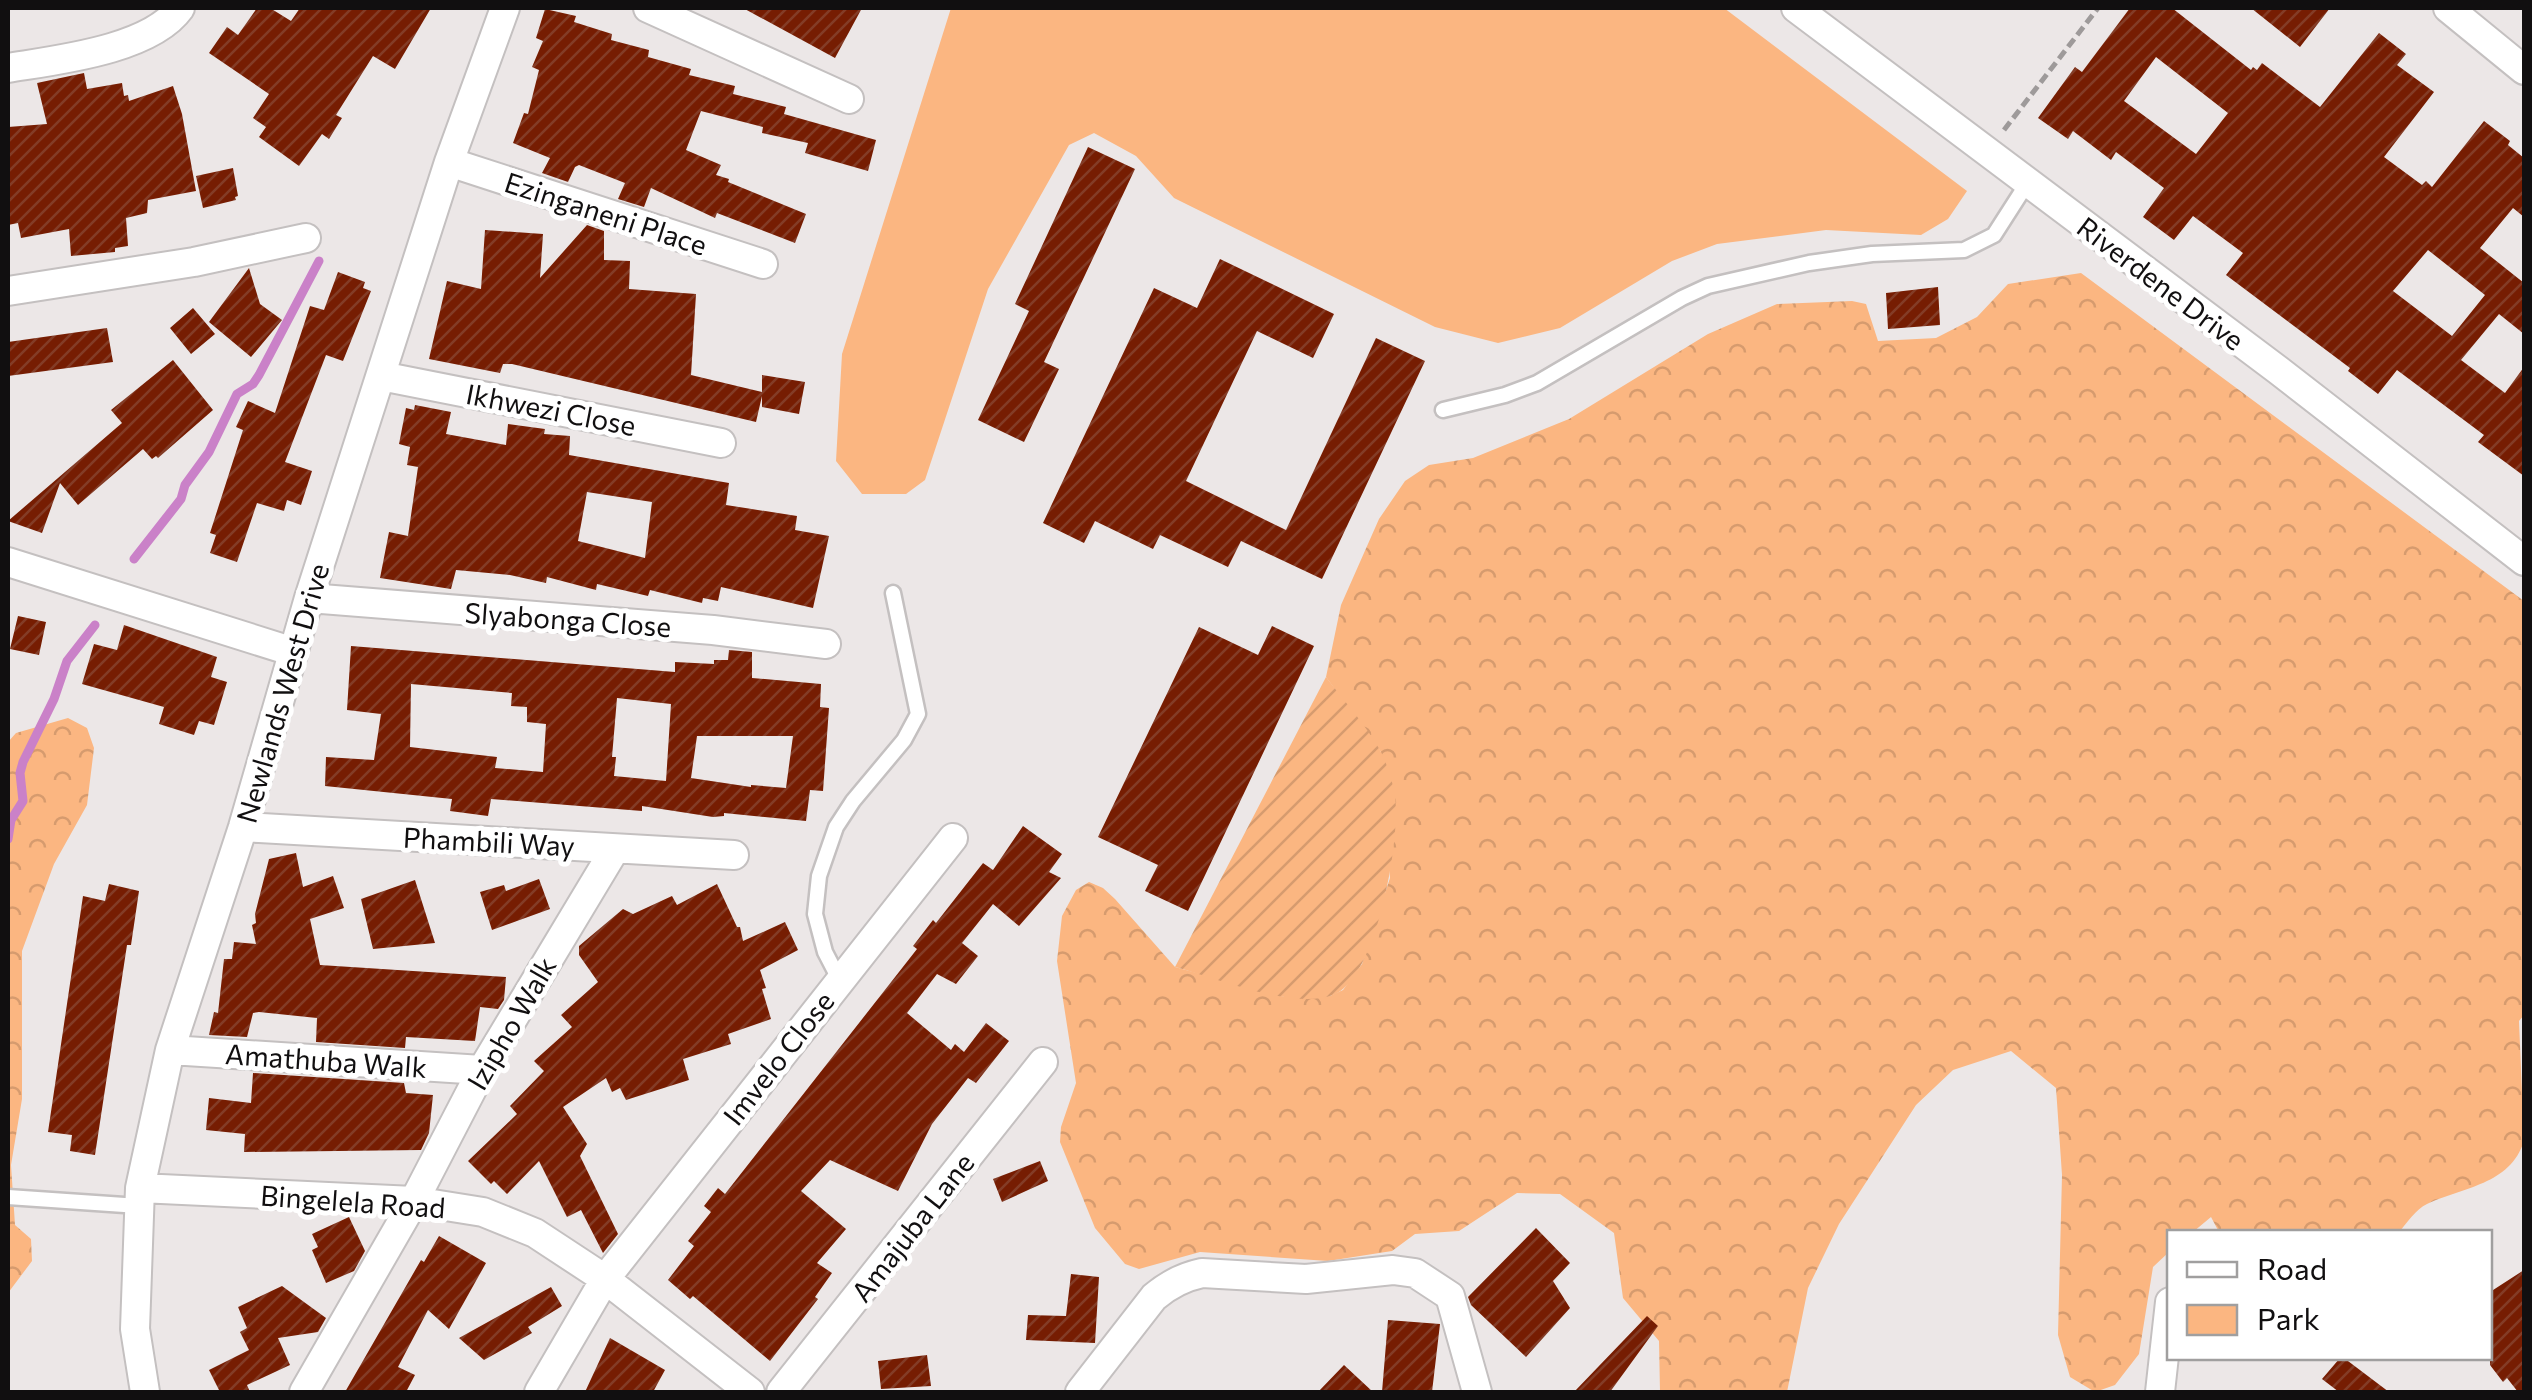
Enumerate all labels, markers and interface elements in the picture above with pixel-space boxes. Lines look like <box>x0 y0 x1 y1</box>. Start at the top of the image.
street label: Ezinganeni Place <box>501 164 711 262</box>
street label: Riverdene Drive <box>2071 209 2251 357</box>
street label: Ikhwezi Close <box>463 376 639 442</box>
street label: Newlands West Drive <box>229 559 335 827</box>
street label: Slyabonga Close <box>464 595 672 643</box>
street label: Phambili Way <box>402 820 576 862</box>
street label: Izipho Walk <box>459 951 563 1095</box>
street label: Imvelo Close <box>715 984 841 1132</box>
street label: Amathuba Walk <box>224 1036 428 1084</box>
street label: Amajuba Lane <box>843 1146 981 1308</box>
street label: Bingelela Road <box>259 1178 447 1224</box>
legend <box>2167 1230 2492 1360</box>
text: Road <box>2257 1249 2327 1286</box>
text: Park <box>2257 1299 2320 1336</box>

